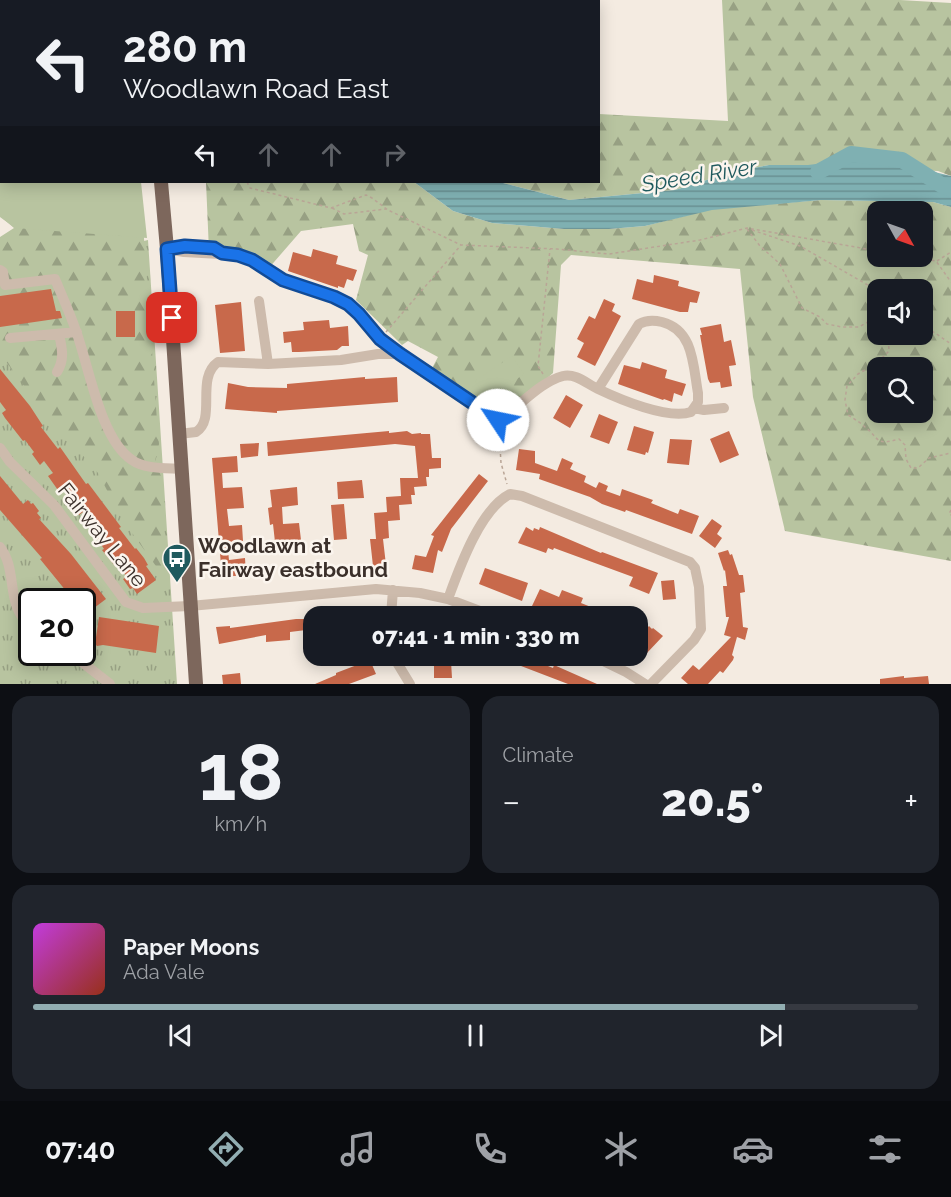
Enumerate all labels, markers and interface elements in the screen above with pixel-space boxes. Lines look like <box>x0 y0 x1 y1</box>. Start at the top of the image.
text: 280 m <box>123 23 247 72</box>
icon: left <box>24 24 102 102</box>
text: Woodlawn Road East <box>123 73 389 104</box>
icon: left <box>189 138 222 171</box>
icon: ahead <box>252 138 285 171</box>
icon: ahead <box>315 138 348 171</box>
icon: right <box>378 138 411 171</box>
water label: Speed River <box>638 153 760 197</box>
north arrow <box>867 201 933 267</box>
map controls <box>867 201 933 423</box>
button: sound <box>867 279 933 345</box>
pin <box>146 292 197 343</box>
icon: arrive <box>155 301 188 334</box>
button: search <box>867 357 933 423</box>
position arrow <box>466 388 530 452</box>
street label: Fairway Lane <box>53 478 152 592</box>
place label: Woodlawn at Fairway eastbound <box>198 533 388 582</box>
bus stop icon: Woodlawn at Fairway eastbound <box>161 542 193 584</box>
speed limit sign: 20 <box>18 588 96 666</box>
text: 07:41 · 1 min · 330 m <box>371 623 580 649</box>
text: 18 <box>198 727 284 818</box>
text: Climate <box>503 743 574 767</box>
text: 20.5° <box>661 774 764 827</box>
text: − <box>503 782 520 821</box>
text: + <box>904 782 918 821</box>
text: km/h <box>214 812 267 836</box>
text: Paper Moons <box>123 934 259 960</box>
text: Ada Vale <box>123 960 205 984</box>
icon: previous <box>164 1019 197 1052</box>
icon: pause <box>459 1019 492 1052</box>
icon: next <box>754 1019 787 1052</box>
icon: directions <box>205 1128 247 1170</box>
icon: music <box>337 1128 379 1170</box>
icon: phone <box>469 1128 511 1170</box>
icon: climate <box>600 1128 642 1170</box>
icon: car <box>732 1128 774 1170</box>
icon: filters <box>864 1128 906 1170</box>
text: 07:40 <box>45 1134 115 1165</box>

